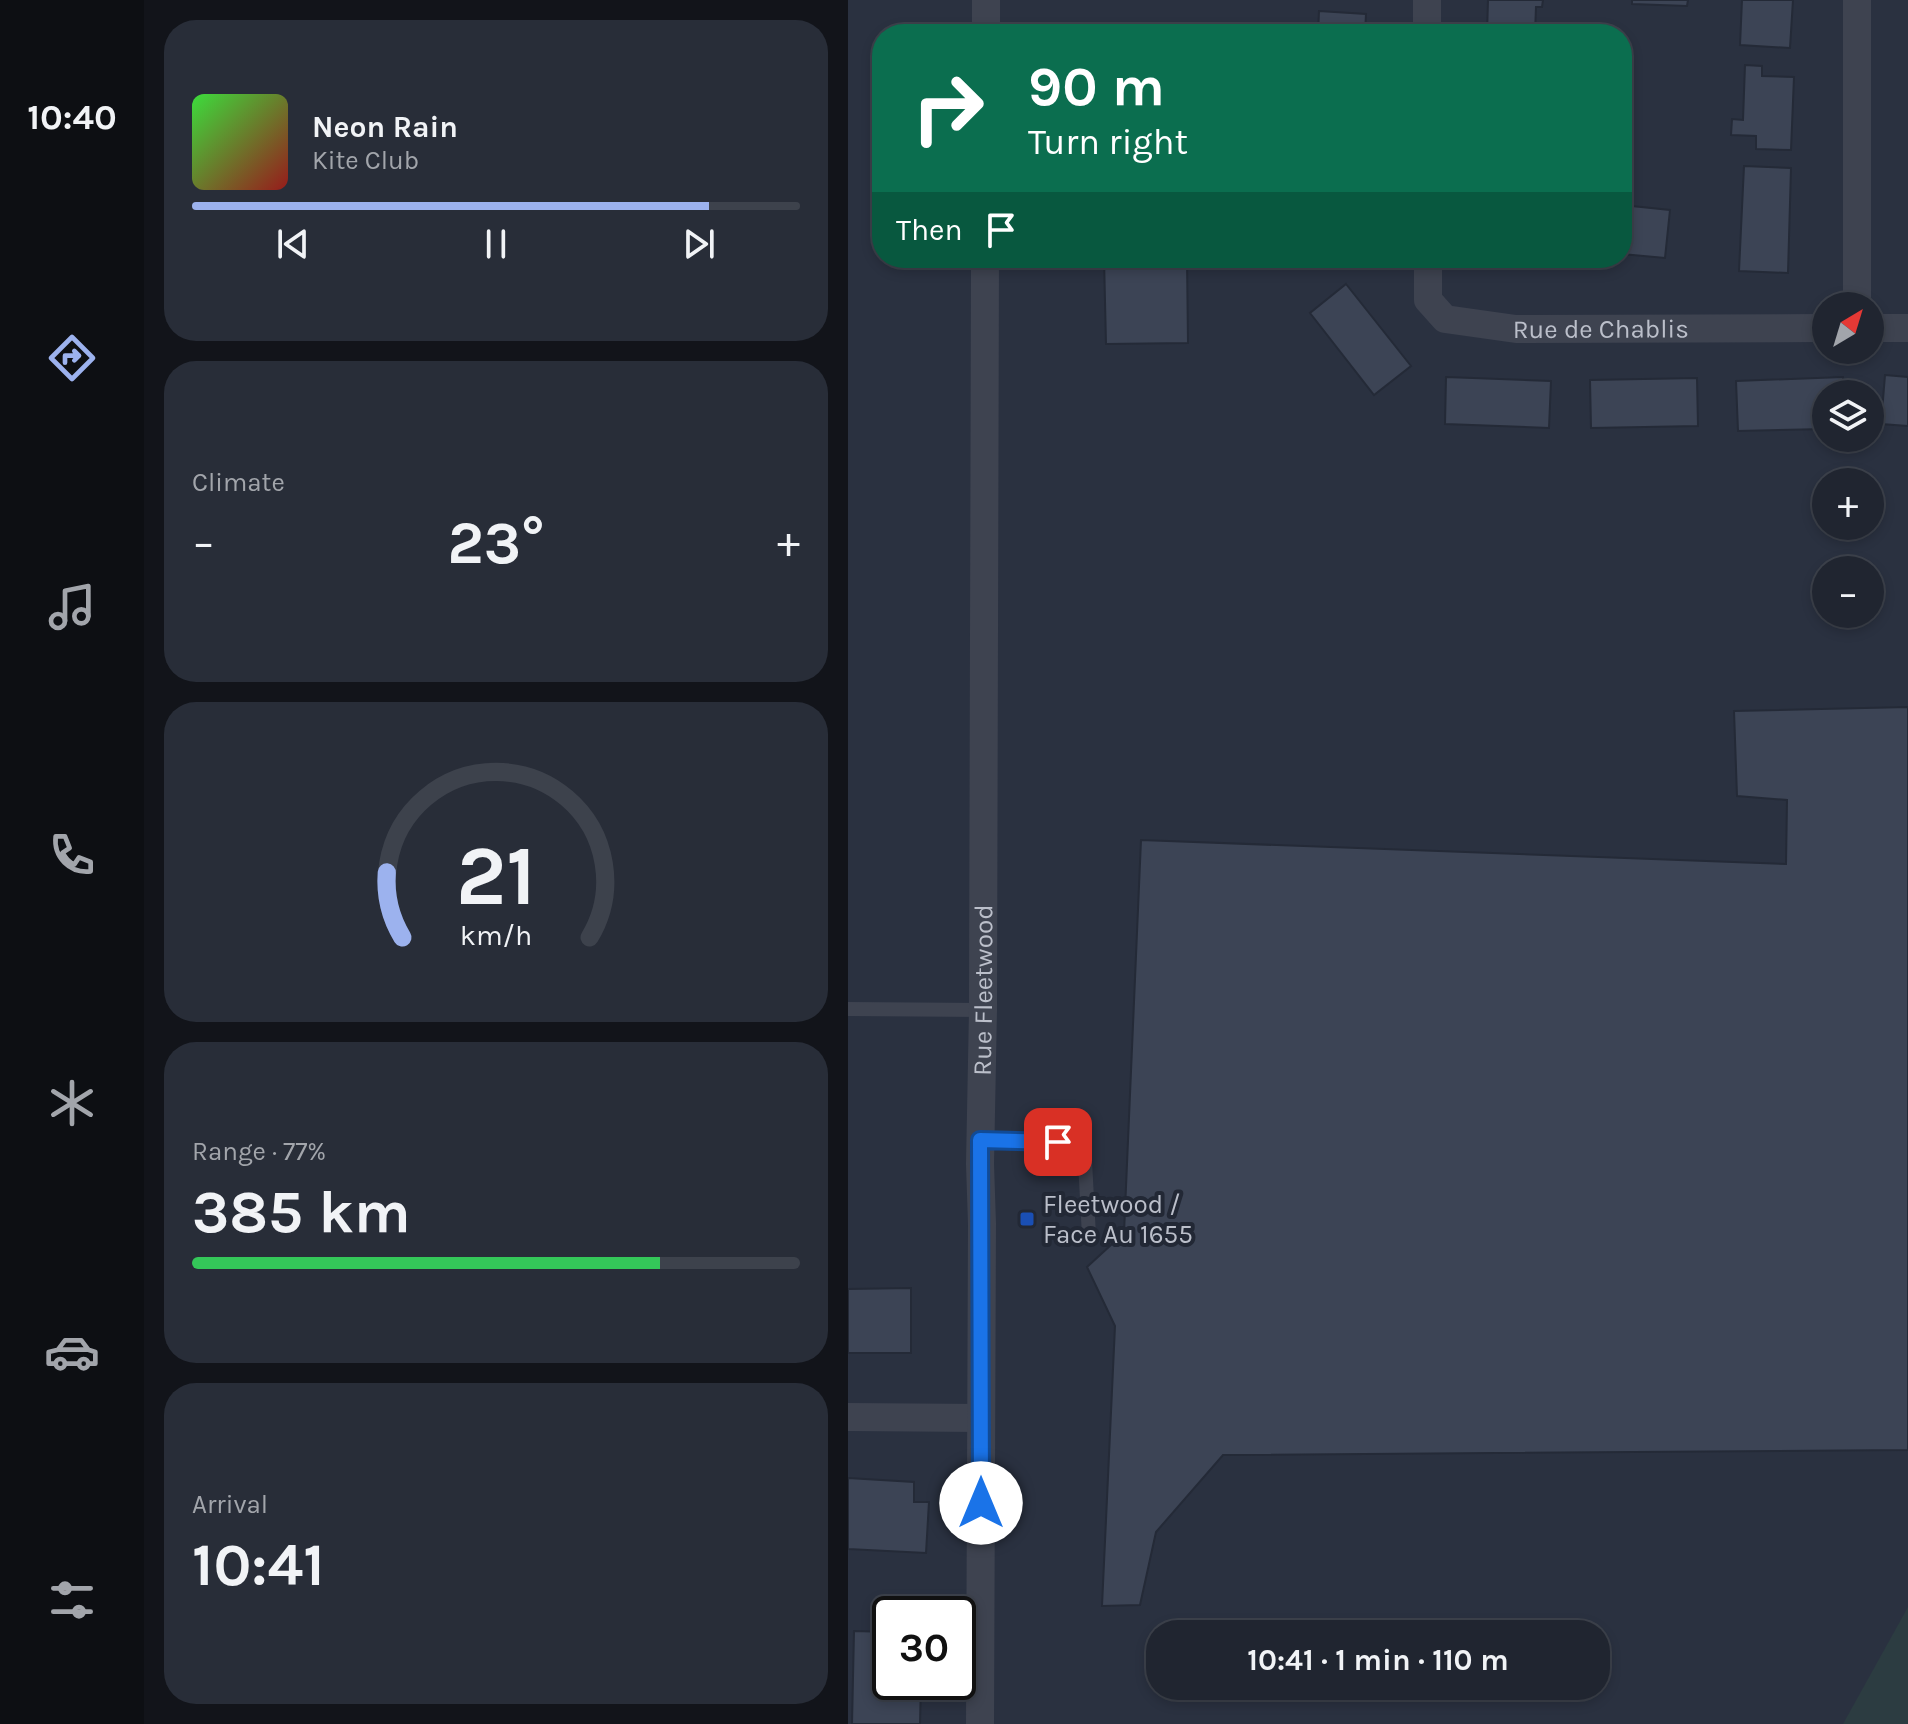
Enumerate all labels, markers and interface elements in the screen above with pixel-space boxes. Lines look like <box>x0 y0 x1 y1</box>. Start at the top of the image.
text: 90 m <box>1028 54 1165 119</box>
icon: right <box>896 56 1000 160</box>
text: 10:40 <box>27 96 117 138</box>
text: Neon Rain <box>312 109 458 145</box>
text: Turn right <box>1028 121 1188 163</box>
text: Kite Club <box>312 145 419 176</box>
icon: arrive <box>979 208 1023 252</box>
text: Then <box>896 212 963 248</box>
icon: previous <box>271 222 315 266</box>
icon: pause <box>474 222 518 266</box>
icon: next <box>677 222 721 266</box>
north arrow <box>1812 292 1884 364</box>
map controls <box>1812 292 1884 628</box>
street label: Rue de Chablis <box>1513 313 1689 345</box>
icon: directions <box>44 330 100 386</box>
button: layers <box>1812 380 1884 452</box>
text: Climate <box>192 467 285 498</box>
button: + <box>1812 468 1884 540</box>
text: 23° <box>448 508 544 578</box>
text: − <box>192 517 215 568</box>
text: + <box>777 517 800 568</box>
button: − <box>1812 556 1884 628</box>
icon: music <box>44 579 100 635</box>
icon: phone <box>44 827 100 883</box>
text: 21 <box>456 828 536 925</box>
street label: Rue Fleetwood <box>966 904 999 1076</box>
text: km/h <box>460 919 532 952</box>
icon: climate <box>44 1075 100 1131</box>
pin <box>1024 1108 1092 1176</box>
icon: arrive <box>1036 1120 1080 1164</box>
text: Range · 77% <box>192 1136 326 1167</box>
text: 385 km <box>192 1177 411 1247</box>
place label: Fleetwood / Face Au 1655 <box>1043 1189 1193 1250</box>
marker: Fleetwood / Face Au 1655 <box>1018 1210 1036 1228</box>
icon: car <box>44 1324 100 1380</box>
position arrow <box>939 1461 1023 1545</box>
text: Arrival <box>192 1489 268 1520</box>
text: 10:41 <box>192 1530 325 1600</box>
icon: filters <box>44 1572 100 1628</box>
speed limit sign: 30 <box>872 1596 976 1700</box>
text: 10:41 · 1 min · 110 m <box>1247 1642 1509 1678</box>

